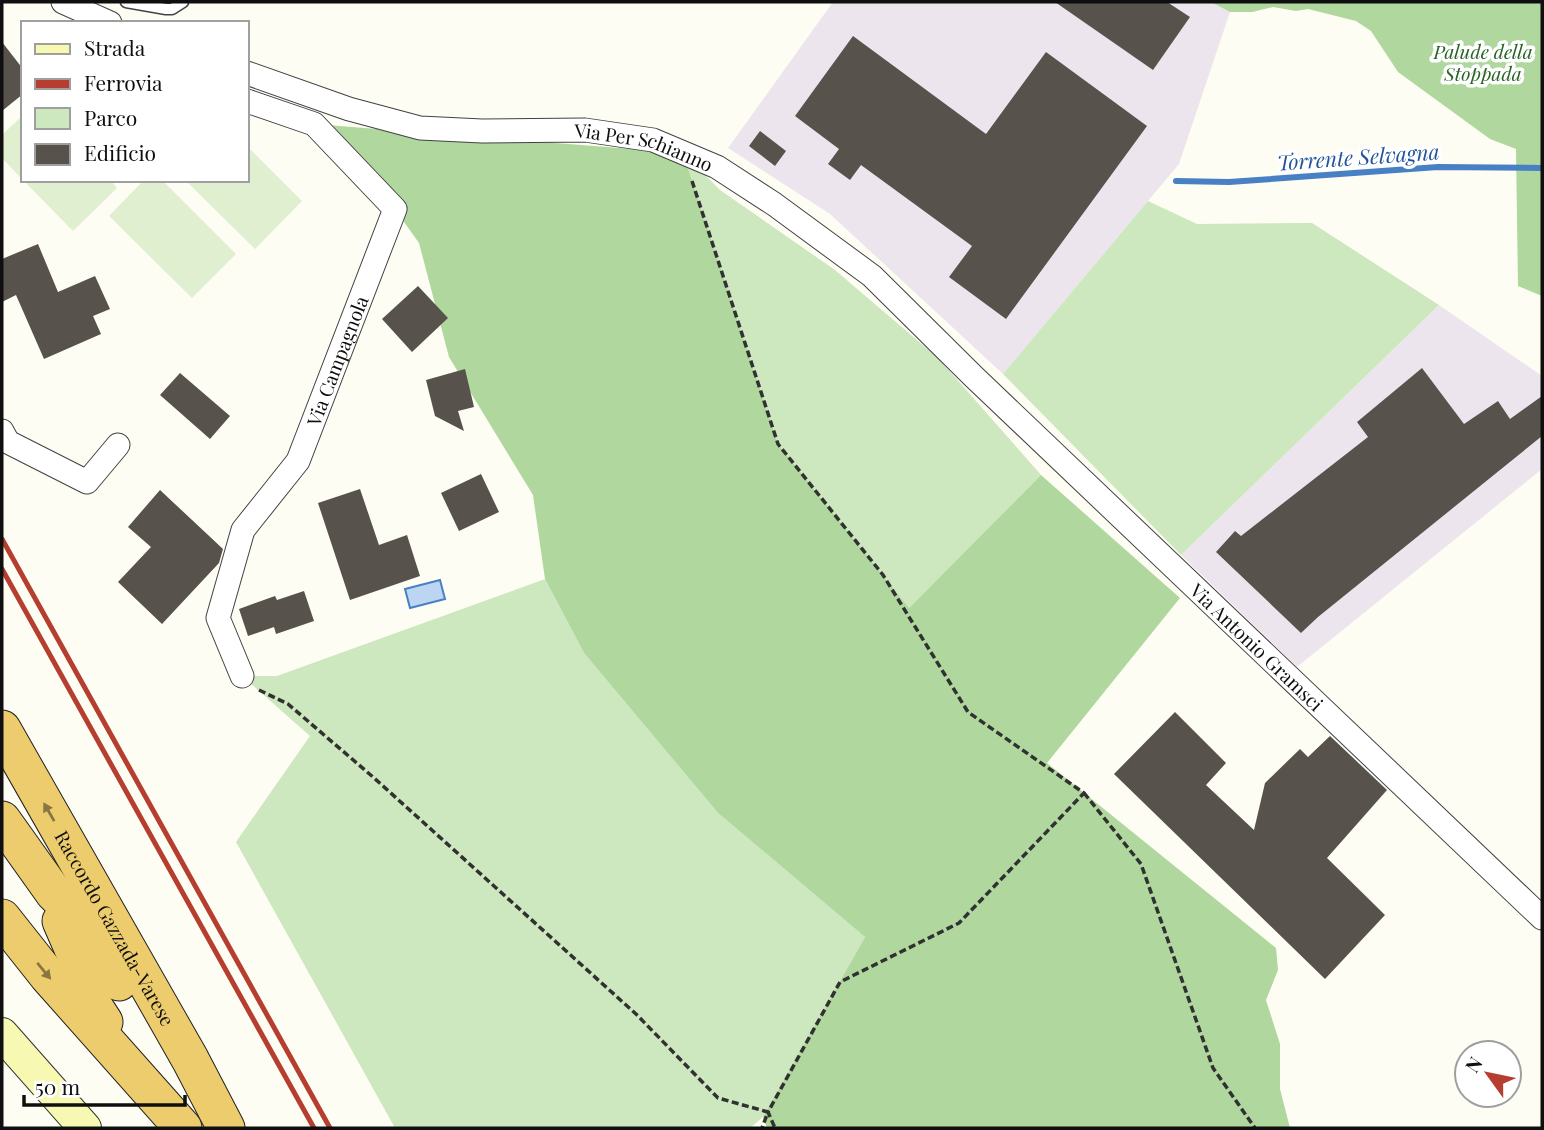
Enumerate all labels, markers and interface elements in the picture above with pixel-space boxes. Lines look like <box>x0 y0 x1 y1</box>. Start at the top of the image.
legend <box>21 21 248 182</box>
text: Strada <box>84 33 146 61</box>
park label: Palude della Stoppada <box>1432 38 1533 86</box>
text: Ferrovia <box>84 68 163 96</box>
text: Parco <box>84 103 137 131</box>
street label: Via Per Schianno <box>574 117 717 177</box>
water label: Torrente Selvagna <box>1276 136 1440 176</box>
text: Edificio <box>84 138 156 166</box>
street label: Via Campagnola <box>299 291 374 430</box>
street label: Via Antonio Gramsci <box>1184 576 1330 716</box>
one-way arrow <box>44 802 56 822</box>
street label: Raccordo Gazzada-Varese <box>49 825 181 1030</box>
one-way arrow <box>36 963 51 980</box>
north arrow <box>1453 1039 1523 1109</box>
text: N <box>1458 1051 1488 1077</box>
scale bar <box>24 1064 186 1108</box>
text: 50 m <box>35 1072 81 1100</box>

